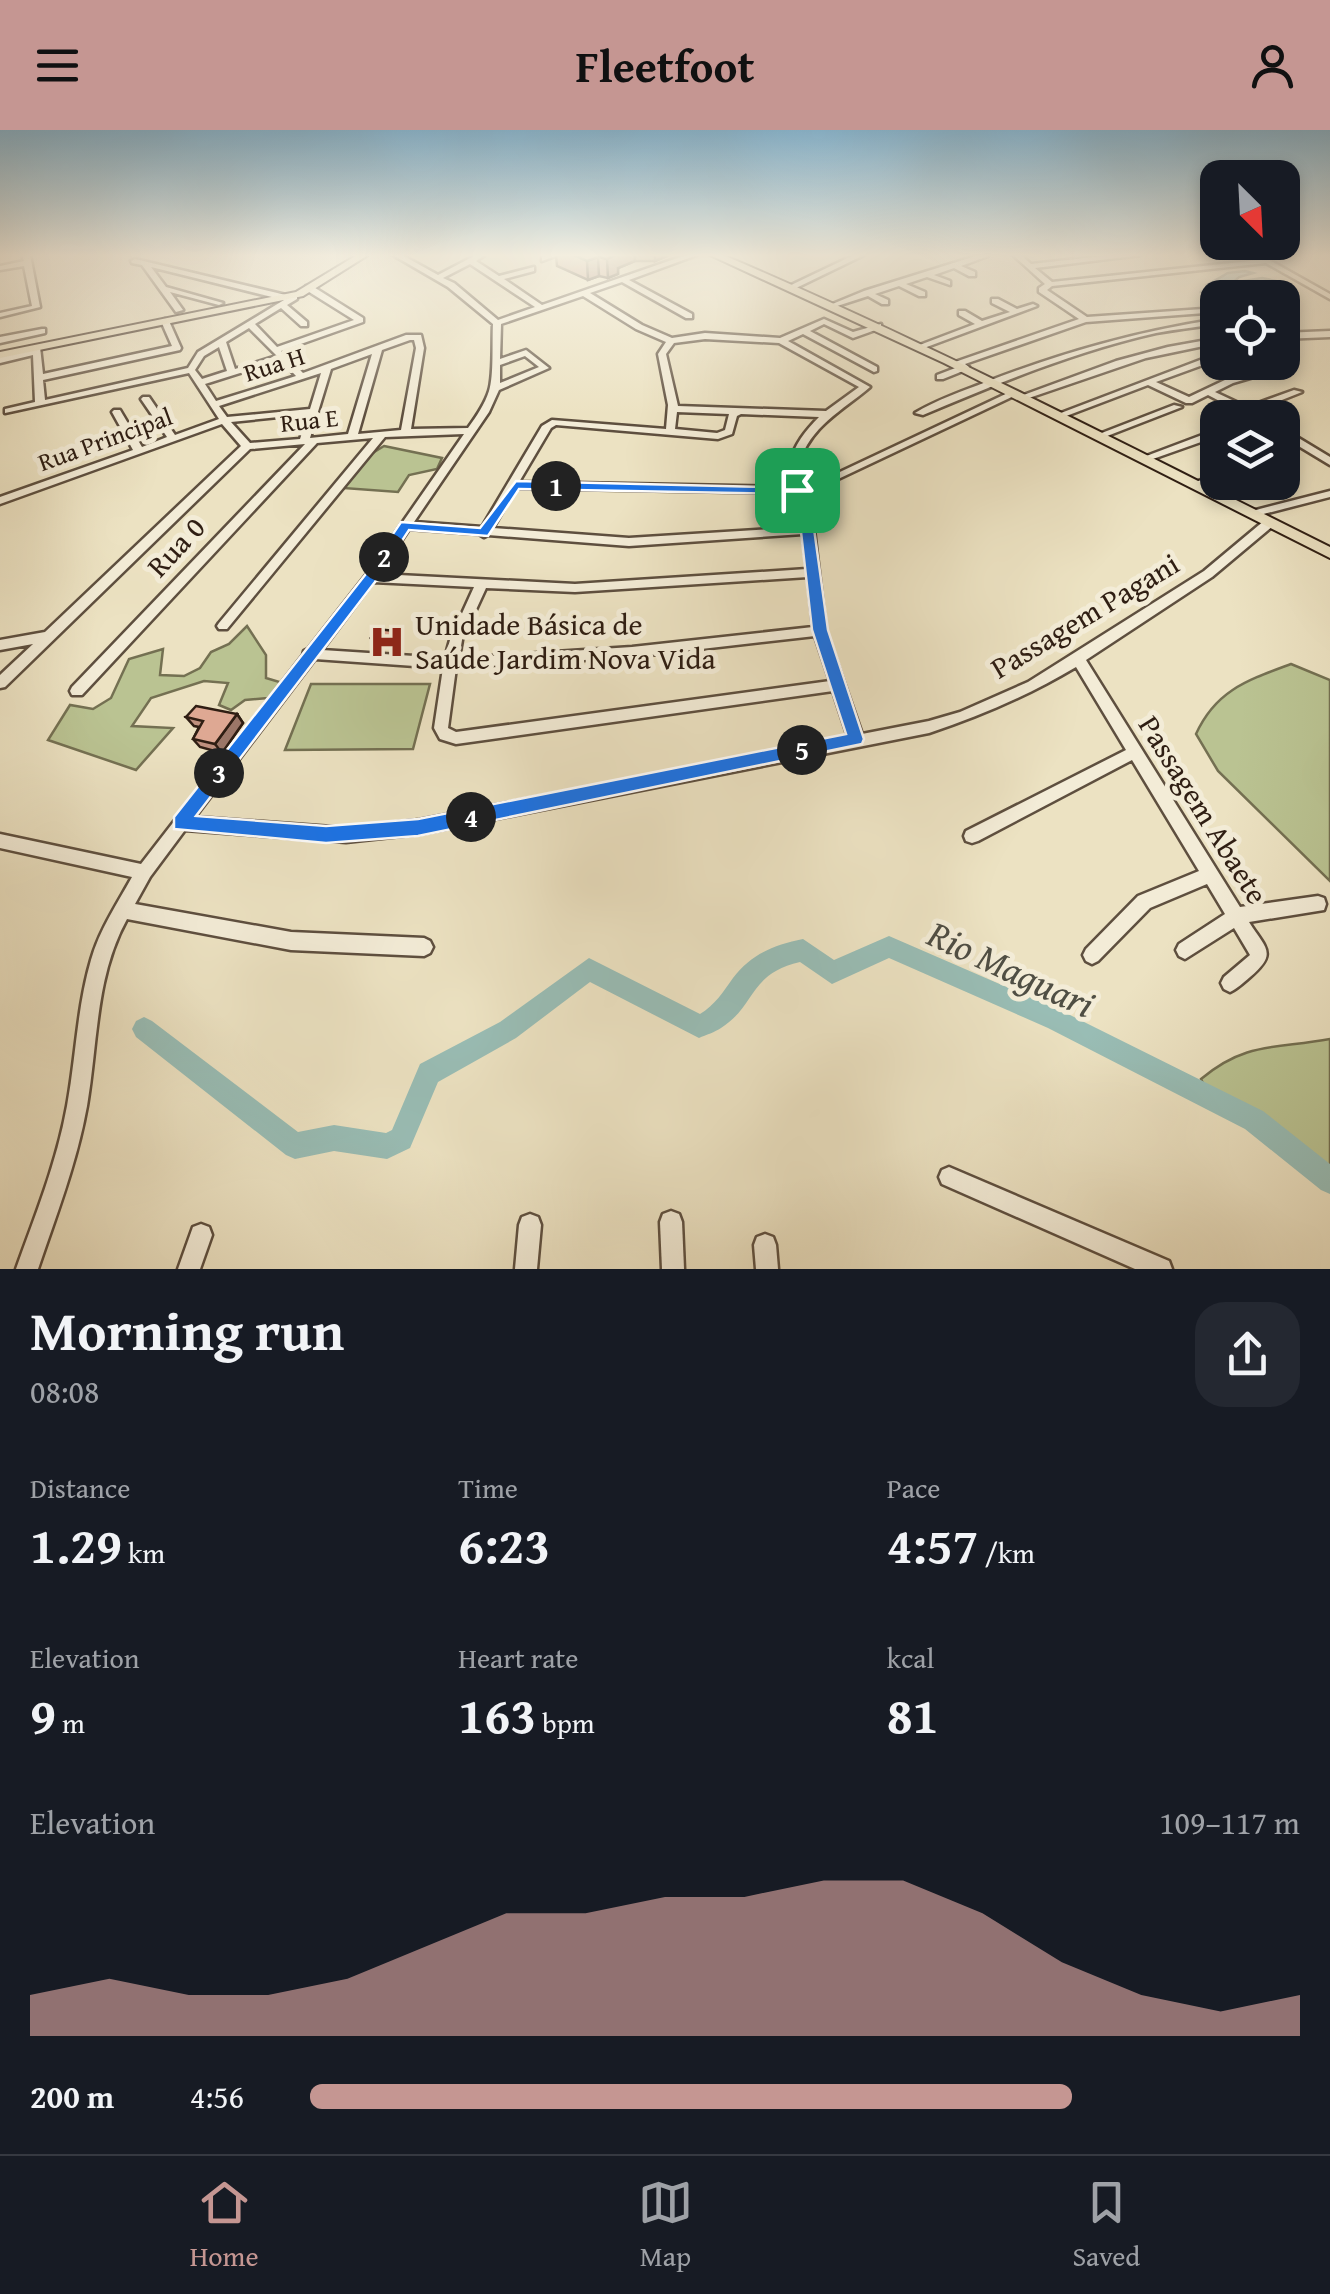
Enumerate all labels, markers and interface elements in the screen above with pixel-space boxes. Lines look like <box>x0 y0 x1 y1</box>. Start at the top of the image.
text: Fleetfoot <box>575 33 755 98</box>
icon: menu <box>30 38 85 93</box>
icon: person <box>1245 38 1300 93</box>
north arrow <box>1200 160 1300 260</box>
map controls <box>1200 160 1300 500</box>
button: locate <box>1200 280 1300 380</box>
street label: Rua H <box>239 337 309 391</box>
street label: Rua Principal <box>33 398 177 480</box>
street label: Rua E <box>278 399 340 441</box>
button: layers <box>1200 400 1300 500</box>
pin <box>755 448 840 533</box>
pin: 1 <box>531 461 581 511</box>
icon: arrive <box>770 463 825 518</box>
text: 1 <box>549 465 563 506</box>
street label: Rua 0 <box>136 506 215 586</box>
pin: 2 <box>359 532 409 582</box>
text: 2 <box>377 536 391 577</box>
street label: Passagem Pagani <box>982 541 1187 689</box>
place label: Unidade Básica de Saúde Jardim Nova Vida <box>415 602 716 680</box>
hospital icon: Unidade Básica de Saúde Jardim Nova Vida <box>368 623 406 661</box>
street label: Passagem Abaete <box>1128 707 1279 912</box>
pin: 5 <box>777 725 827 775</box>
text: 5 <box>795 729 809 770</box>
pin: 3 <box>194 748 244 798</box>
text: 3 <box>212 752 226 793</box>
pin: 4 <box>446 792 496 842</box>
text: 4 <box>464 796 478 837</box>
water label: Rio Maguari <box>918 905 1104 1031</box>
text: Morning run <box>30 1290 344 1370</box>
button: share <box>1195 1302 1300 1407</box>
text: 08:08 <box>30 1368 99 1415</box>
text: Distance <box>30 1467 130 1508</box>
text: Time <box>458 1467 518 1508</box>
text: Pace <box>887 1467 941 1508</box>
text: 1.29 <box>30 1508 122 1581</box>
text: 6:23 <box>458 1508 550 1581</box>
text: 4:57 <box>887 1508 979 1581</box>
text: km <box>122 1532 165 1573</box>
text: /km <box>979 1532 1035 1573</box>
text: Elevation <box>30 1637 140 1678</box>
text: Heart rate <box>458 1637 578 1678</box>
text: kcal <box>887 1637 934 1678</box>
text: 9 <box>30 1678 56 1751</box>
text: 163 <box>458 1678 536 1751</box>
text: 81 <box>887 1678 938 1751</box>
text: m <box>56 1702 85 1743</box>
text: bpm <box>536 1702 595 1743</box>
text: Elevation <box>30 1799 155 1846</box>
text: 109–117 m <box>1159 1799 1300 1846</box>
text: 200 m <box>30 2073 114 2120</box>
text: 4:56 <box>190 2073 244 2120</box>
tab: Home <box>190 2175 259 2276</box>
tab: Map <box>638 2175 693 2276</box>
tab: Saved <box>1072 2175 1140 2276</box>

